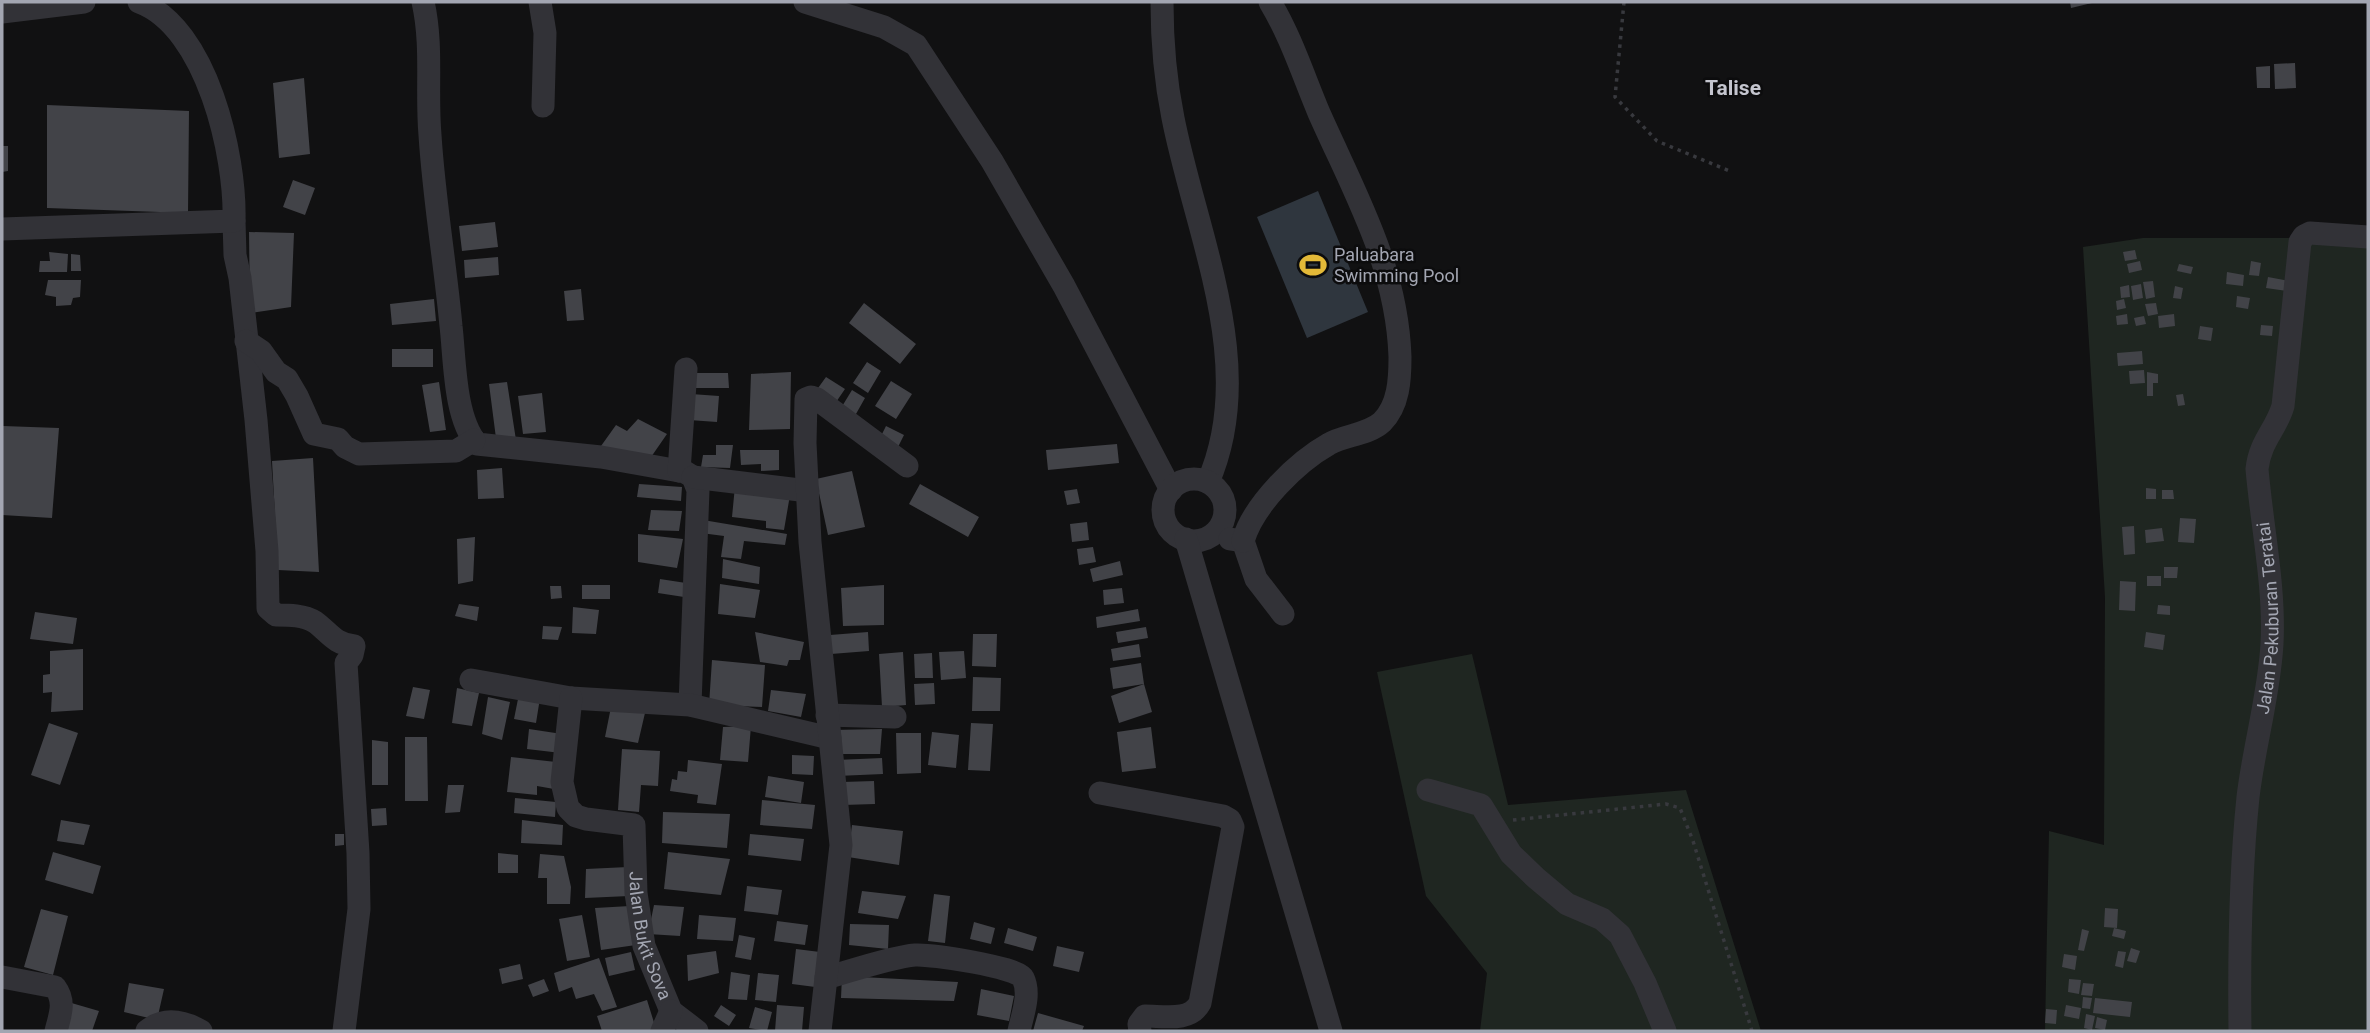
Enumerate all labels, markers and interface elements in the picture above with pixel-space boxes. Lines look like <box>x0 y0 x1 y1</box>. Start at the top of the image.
district label: Talise <box>1705 76 1761 100</box>
place label: Paluabara Swimming Pool <box>1334 244 1459 286</box>
sports icon: Paluabara Swimming Pool <box>1298 250 1328 280</box>
street label: Jalan Pekuburan Teratai <box>2252 521 2282 716</box>
street label: Jalan Bukit Sova <box>625 871 676 1003</box>

